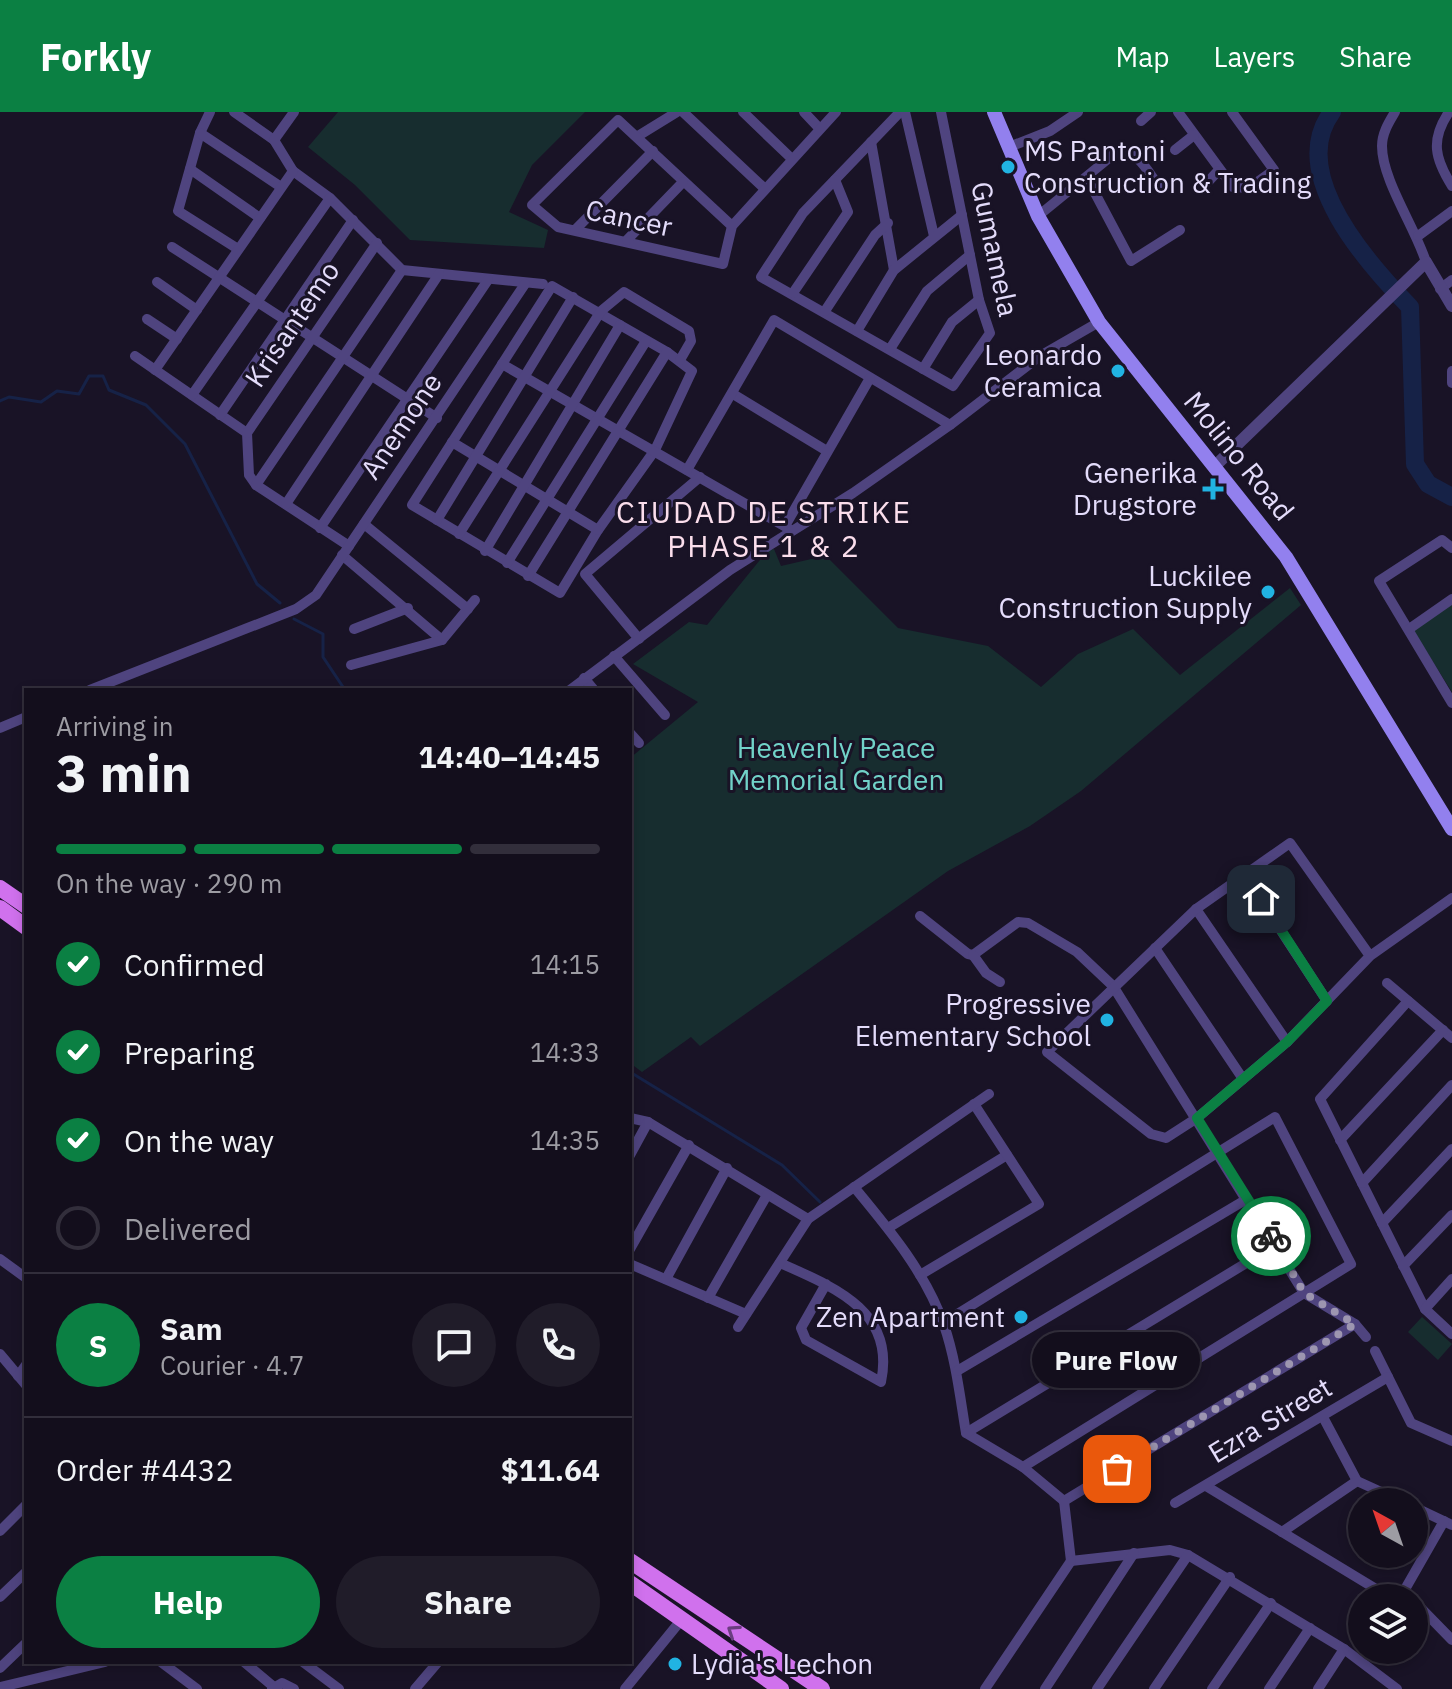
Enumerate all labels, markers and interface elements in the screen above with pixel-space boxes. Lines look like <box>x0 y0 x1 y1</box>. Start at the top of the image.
text: Forkly <box>40 32 151 81</box>
text: Map <box>1115 38 1169 75</box>
text: Layers <box>1213 38 1295 75</box>
text: Share <box>1339 38 1412 75</box>
place label: MS Pantoni Construction & Trading <box>1024 132 1312 201</box>
marker: MS Pantoni Construction & Trading <box>999 158 1017 176</box>
street label: Gumamela <box>963 178 1028 320</box>
street label: Cancer <box>582 190 676 245</box>
street label: Krisantemo <box>236 253 347 394</box>
place label: Leonardo Ceramica <box>984 336 1102 405</box>
marker: Leonardo Ceramica <box>1109 362 1127 380</box>
street label: Anemone <box>352 365 450 486</box>
street label: Molino Road <box>1176 384 1303 528</box>
place label: Generika Drugstore <box>1073 454 1197 523</box>
marker: Generika Drugstore <box>1204 480 1222 498</box>
district label: CIUDAD DE STRIKE PHASE 1 & 2 <box>616 492 912 565</box>
place label: Luckilee Construction Supply <box>999 557 1252 626</box>
marker: Luckilee Construction Supply <box>1259 583 1277 601</box>
text: Arriving in <box>56 709 173 743</box>
park label: Heavenly Peace Memorial Garden <box>728 729 944 798</box>
text: 14:40–14:45 <box>419 737 600 776</box>
text: 3 min <box>56 739 192 806</box>
pin <box>1227 865 1295 933</box>
text: On the way · 290 m <box>56 866 282 900</box>
icon: home <box>1239 877 1283 921</box>
icon: check <box>56 942 100 986</box>
text: Confirmed <box>124 945 265 984</box>
text: 14:15 <box>530 947 600 981</box>
place label: Progressive Elementary School <box>855 985 1091 1054</box>
marker: Progressive Elementary School <box>1098 1011 1116 1029</box>
icon: check <box>56 1030 100 1074</box>
text: Preparing <box>124 1033 254 1072</box>
text: 14:33 <box>530 1035 600 1069</box>
icon: check <box>56 1118 100 1162</box>
text: On the way <box>124 1121 274 1160</box>
text: 14:35 <box>530 1123 600 1157</box>
courier <box>1231 1196 1311 1276</box>
text: Delivered <box>124 1209 252 1248</box>
icon: bike <box>1249 1214 1293 1258</box>
place label: Zen Apartment <box>816 1298 1005 1335</box>
button: chat <box>412 1303 496 1387</box>
button: phone <box>516 1303 600 1387</box>
marker: Zen Apartment <box>1012 1308 1030 1326</box>
text: Sam <box>160 1309 223 1348</box>
text: S <box>89 1326 107 1365</box>
callout: Pure Flow <box>1033 1333 1201 1389</box>
text: Pure Flow <box>1054 1343 1178 1377</box>
text: Courier · 4.7 <box>160 1348 304 1382</box>
street label: Ezra Street <box>1201 1368 1338 1471</box>
pin <box>1083 1435 1151 1503</box>
icon: bag <box>1095 1447 1139 1491</box>
text: Order #4432 <box>56 1450 233 1489</box>
text: $11.64 <box>501 1450 600 1489</box>
north arrow <box>1348 1488 1428 1568</box>
map controls <box>1348 1488 1428 1664</box>
button: Help <box>56 1556 320 1648</box>
button: Share <box>336 1556 600 1648</box>
button: layers <box>1348 1584 1428 1664</box>
one-way arrow <box>727 1626 742 1641</box>
place label: Lydia's Lechon <box>691 1645 873 1682</box>
marker: Lydia's Lechon <box>666 1655 684 1673</box>

